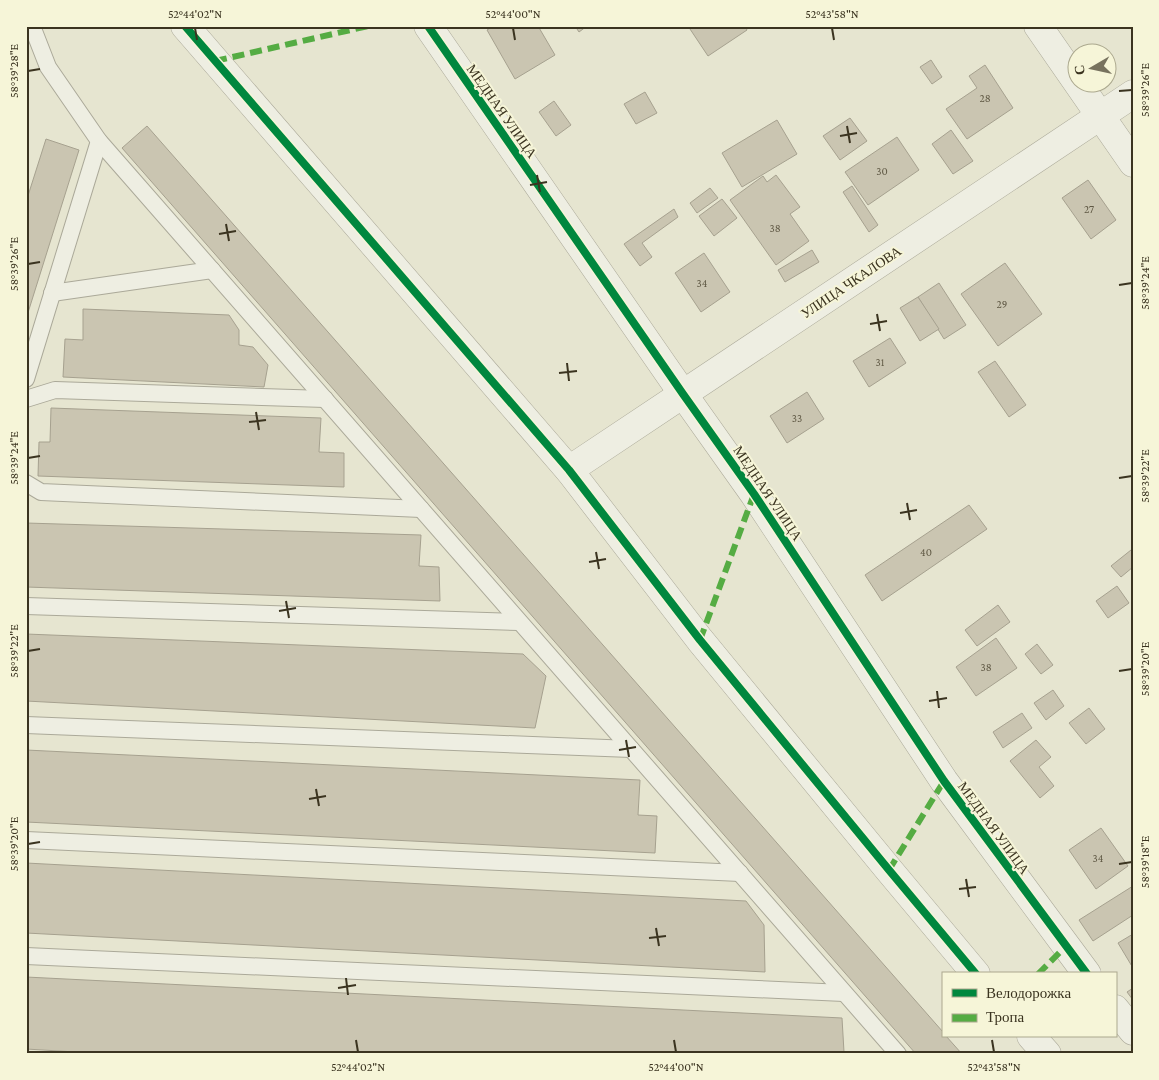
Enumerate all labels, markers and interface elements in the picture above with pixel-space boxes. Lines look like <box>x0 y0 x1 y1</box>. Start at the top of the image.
text: 52°44'02"N <box>168 7 222 21</box>
text: 52°44'00"N <box>485 7 541 21</box>
text: 52°43'58"N <box>805 7 859 21</box>
north arrow <box>1066 42 1116 92</box>
text: 58°39'28"E <box>7 43 21 98</box>
street label: МЕДНАЯ УЛИЦА <box>464 61 541 162</box>
text: 58°39'26"E <box>1138 63 1152 117</box>
text: С <box>1070 64 1088 76</box>
house number: 28 <box>979 92 991 104</box>
house number: 30 <box>876 165 888 177</box>
house number: 27 <box>1084 203 1094 215</box>
house number: 38 <box>769 222 781 234</box>
text: 58°39'26"E <box>7 237 21 291</box>
street label: УЛИЦА ЧКАЛОВА <box>798 242 905 321</box>
text: 58°39'24"E <box>1138 256 1152 310</box>
house number: 34 <box>697 277 708 289</box>
house number: 29 <box>997 298 1007 310</box>
house number: 31 <box>876 356 885 368</box>
house number: 33 <box>792 412 802 424</box>
text: 58°39'24"E <box>7 431 21 485</box>
street label: МЕДНАЯ УЛИЦА <box>730 443 806 544</box>
text: 58°39'22"E <box>1138 449 1152 503</box>
house number: 40 <box>920 546 932 558</box>
text: 58°39'22"E <box>7 624 21 678</box>
text: 58°39'20"E <box>1138 641 1152 696</box>
house number: 38 <box>980 661 992 673</box>
street label: МЕДНАЯ УЛИЦА <box>955 778 1034 878</box>
text: 58°39'20"E <box>7 816 21 871</box>
text: 58°39'18"E <box>1138 835 1152 888</box>
house number: 34 <box>1093 852 1104 864</box>
legend <box>942 972 1116 1038</box>
text: Велодорожка <box>986 985 1071 1001</box>
text: Тропа <box>986 1009 1025 1025</box>
text: 52°44'02"N <box>331 1060 385 1074</box>
text: 52°44'00"N <box>648 1060 704 1074</box>
text: 52°43'58"N <box>967 1060 1021 1074</box>

